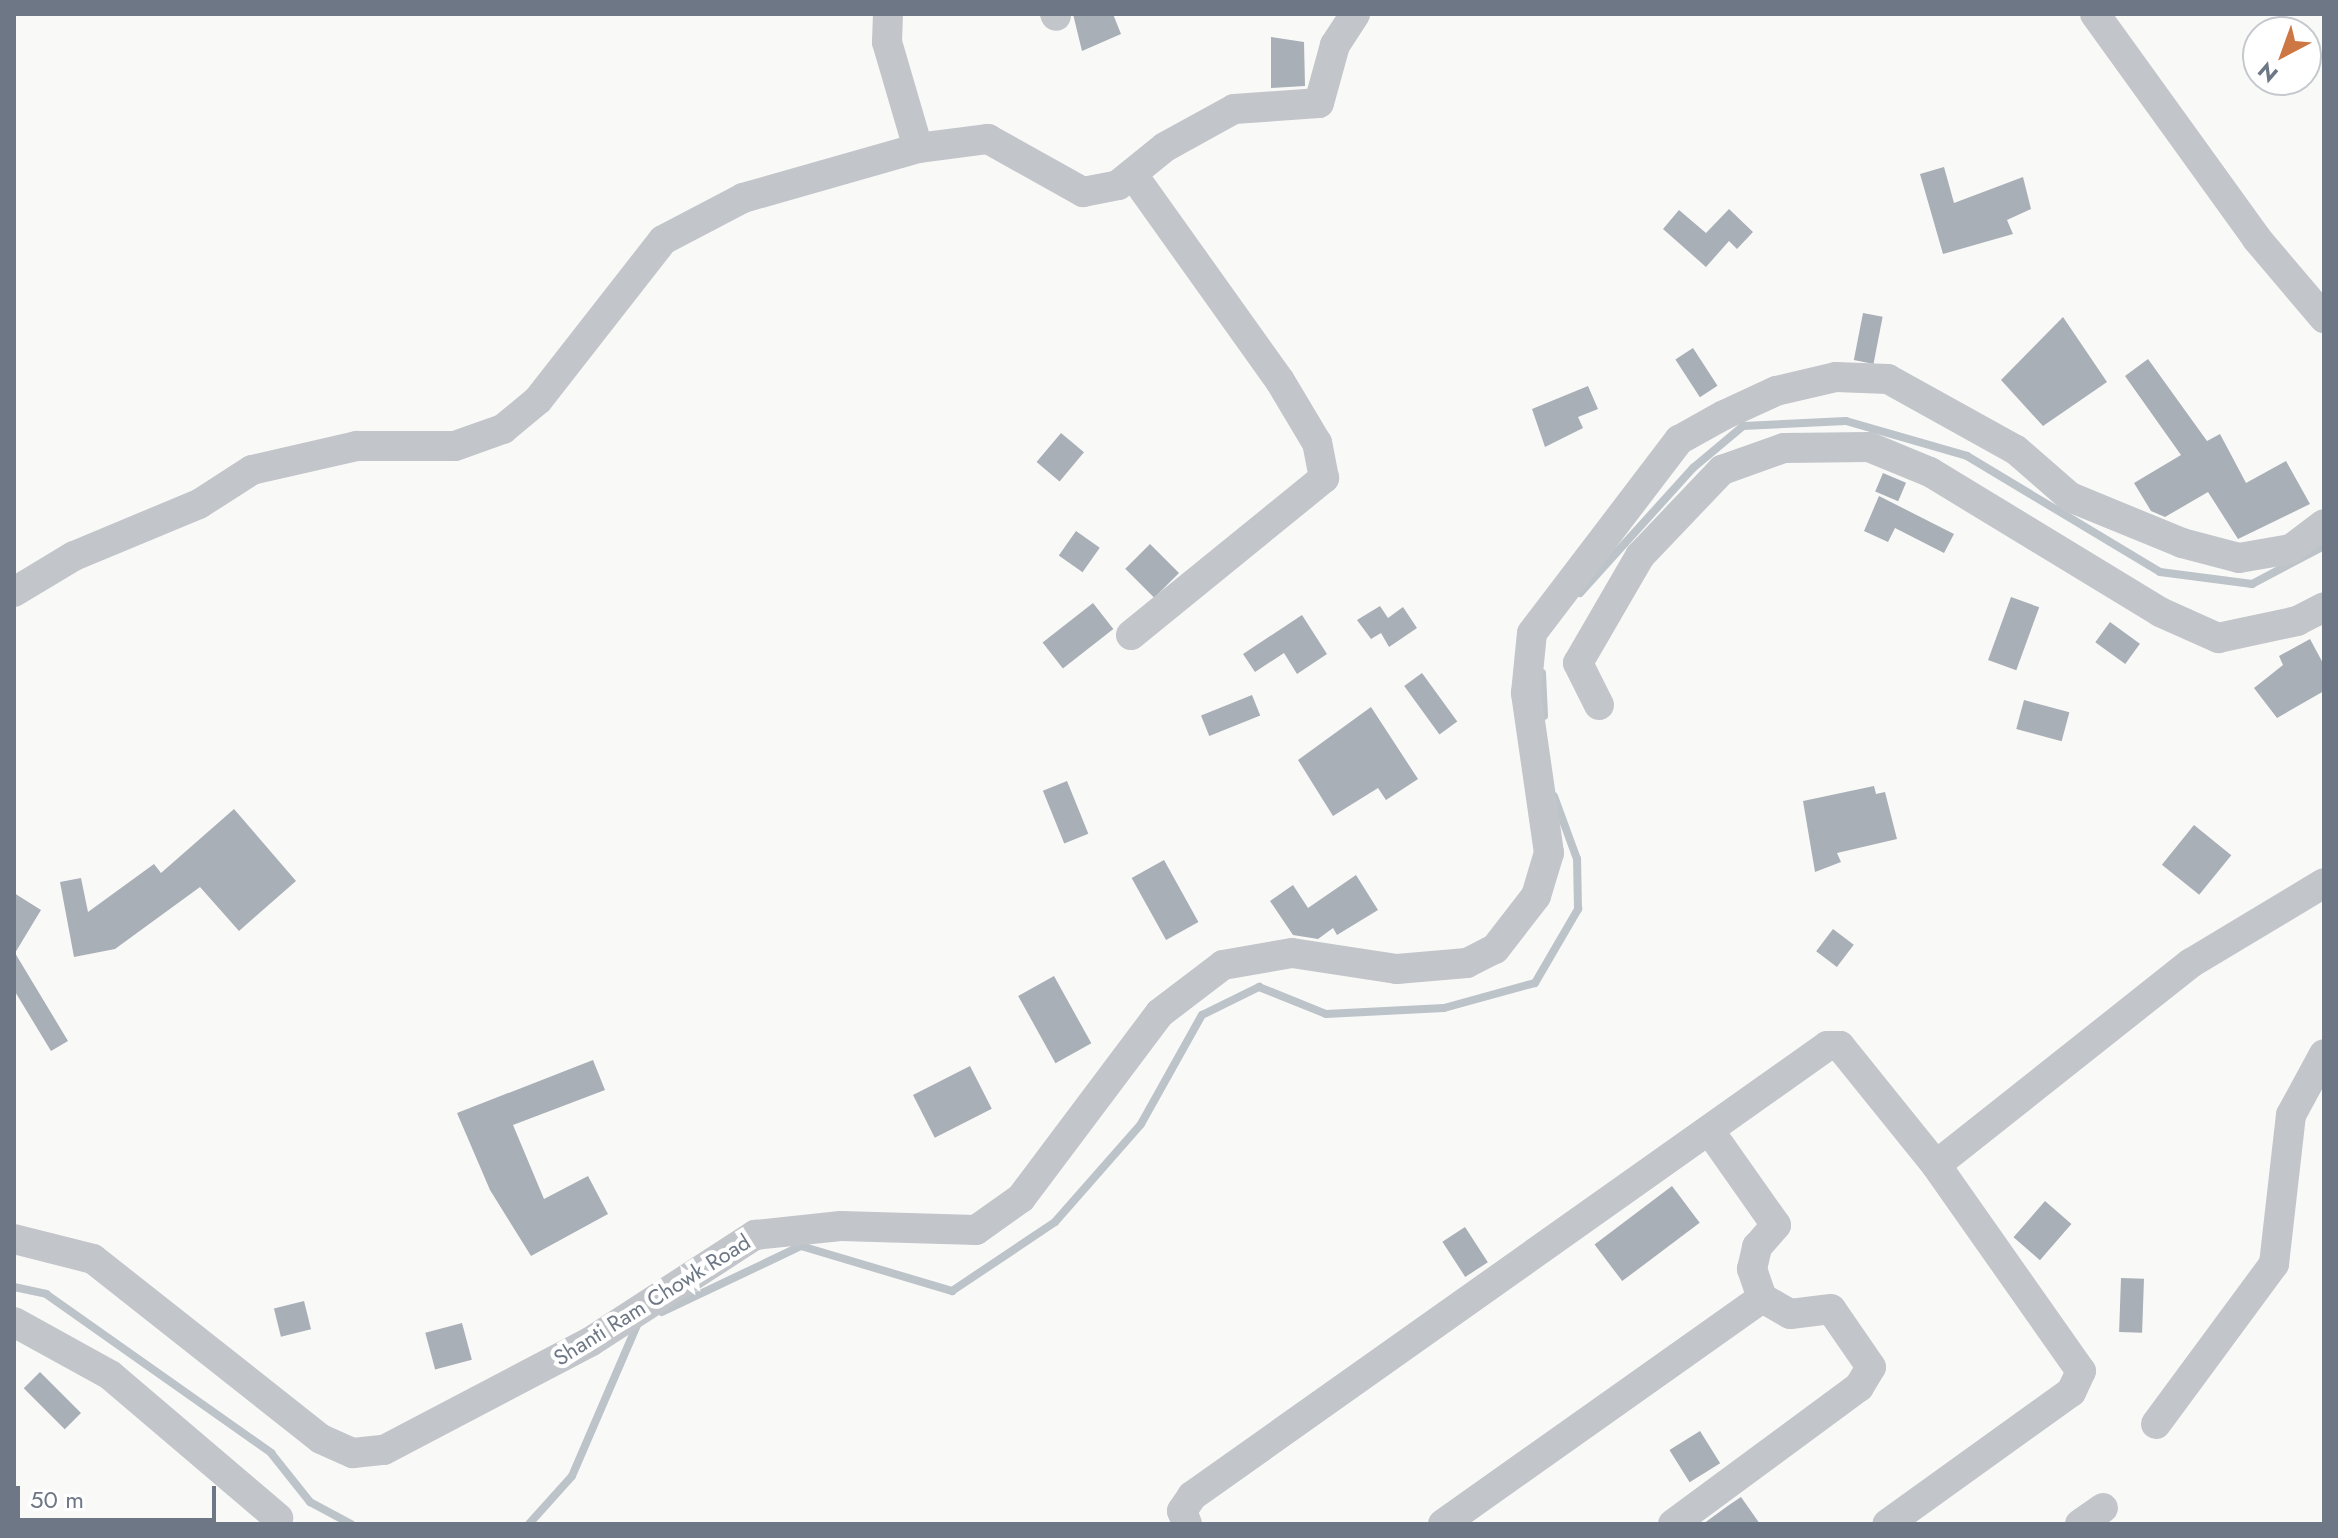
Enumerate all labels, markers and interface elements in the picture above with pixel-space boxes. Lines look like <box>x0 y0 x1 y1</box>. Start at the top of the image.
north arrow <box>2242 16 2322 96</box>
text: N <box>2250 55 2285 90</box>
street label: Shanti Ram Chowk Road <box>549 1229 755 1371</box>
scale bar <box>20 1470 220 1520</box>
text: 50 m <box>30 1482 84 1517</box>

